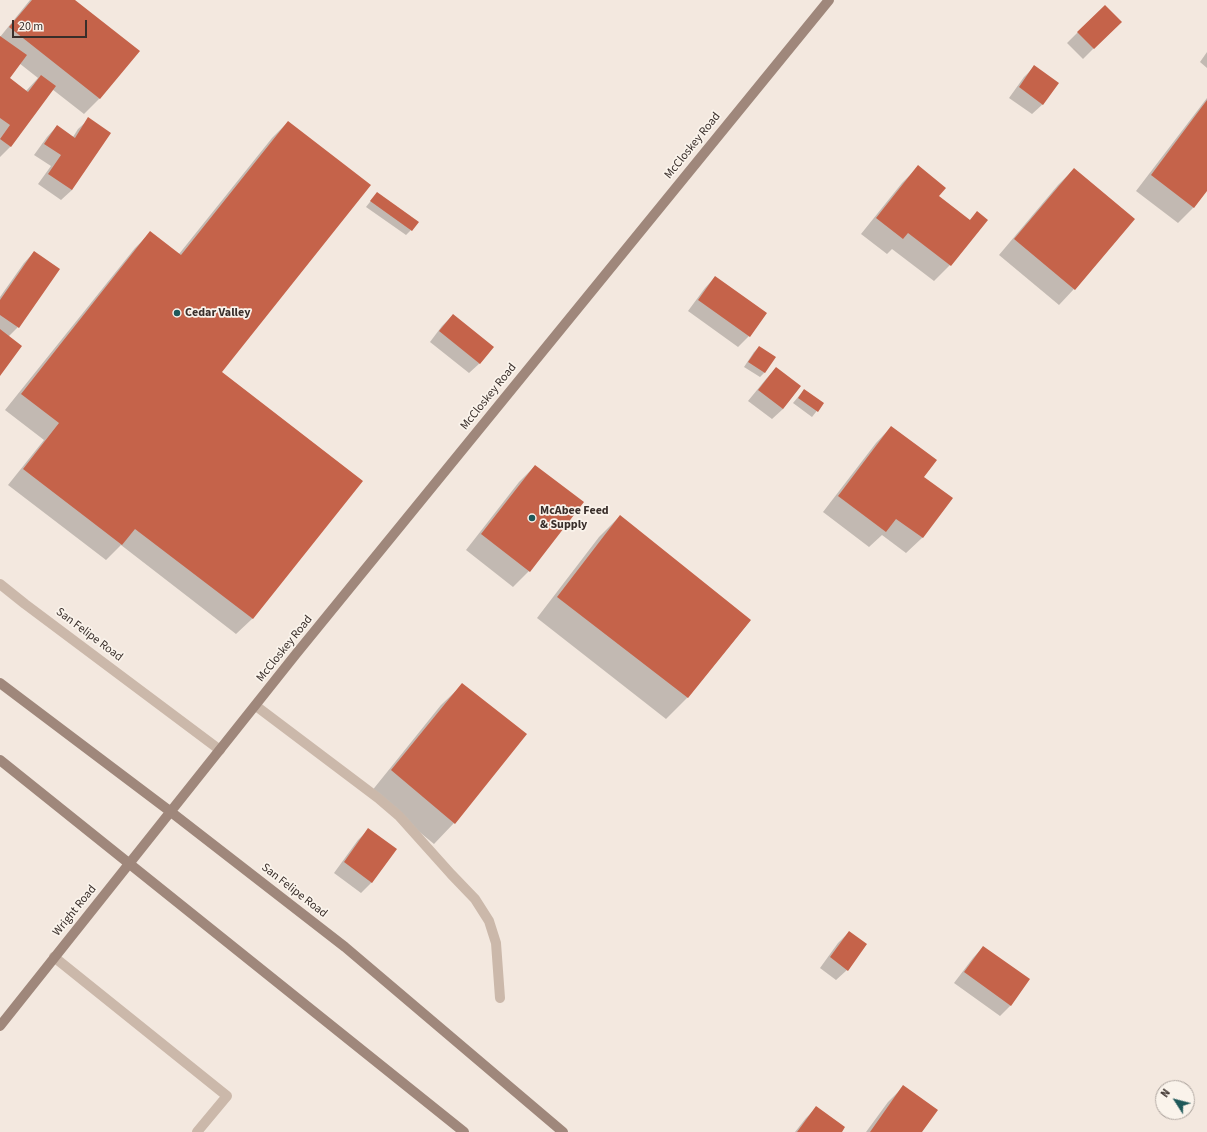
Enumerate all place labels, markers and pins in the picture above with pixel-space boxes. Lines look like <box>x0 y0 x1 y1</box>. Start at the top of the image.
place label: Cedar Valley <box>185 306 250 320</box>
marker: Cedar Valley <box>172 308 182 318</box>
place label: McAbee Feed & Supply <box>540 504 609 532</box>
marker: McAbee Feed & Supply <box>527 513 537 523</box>

